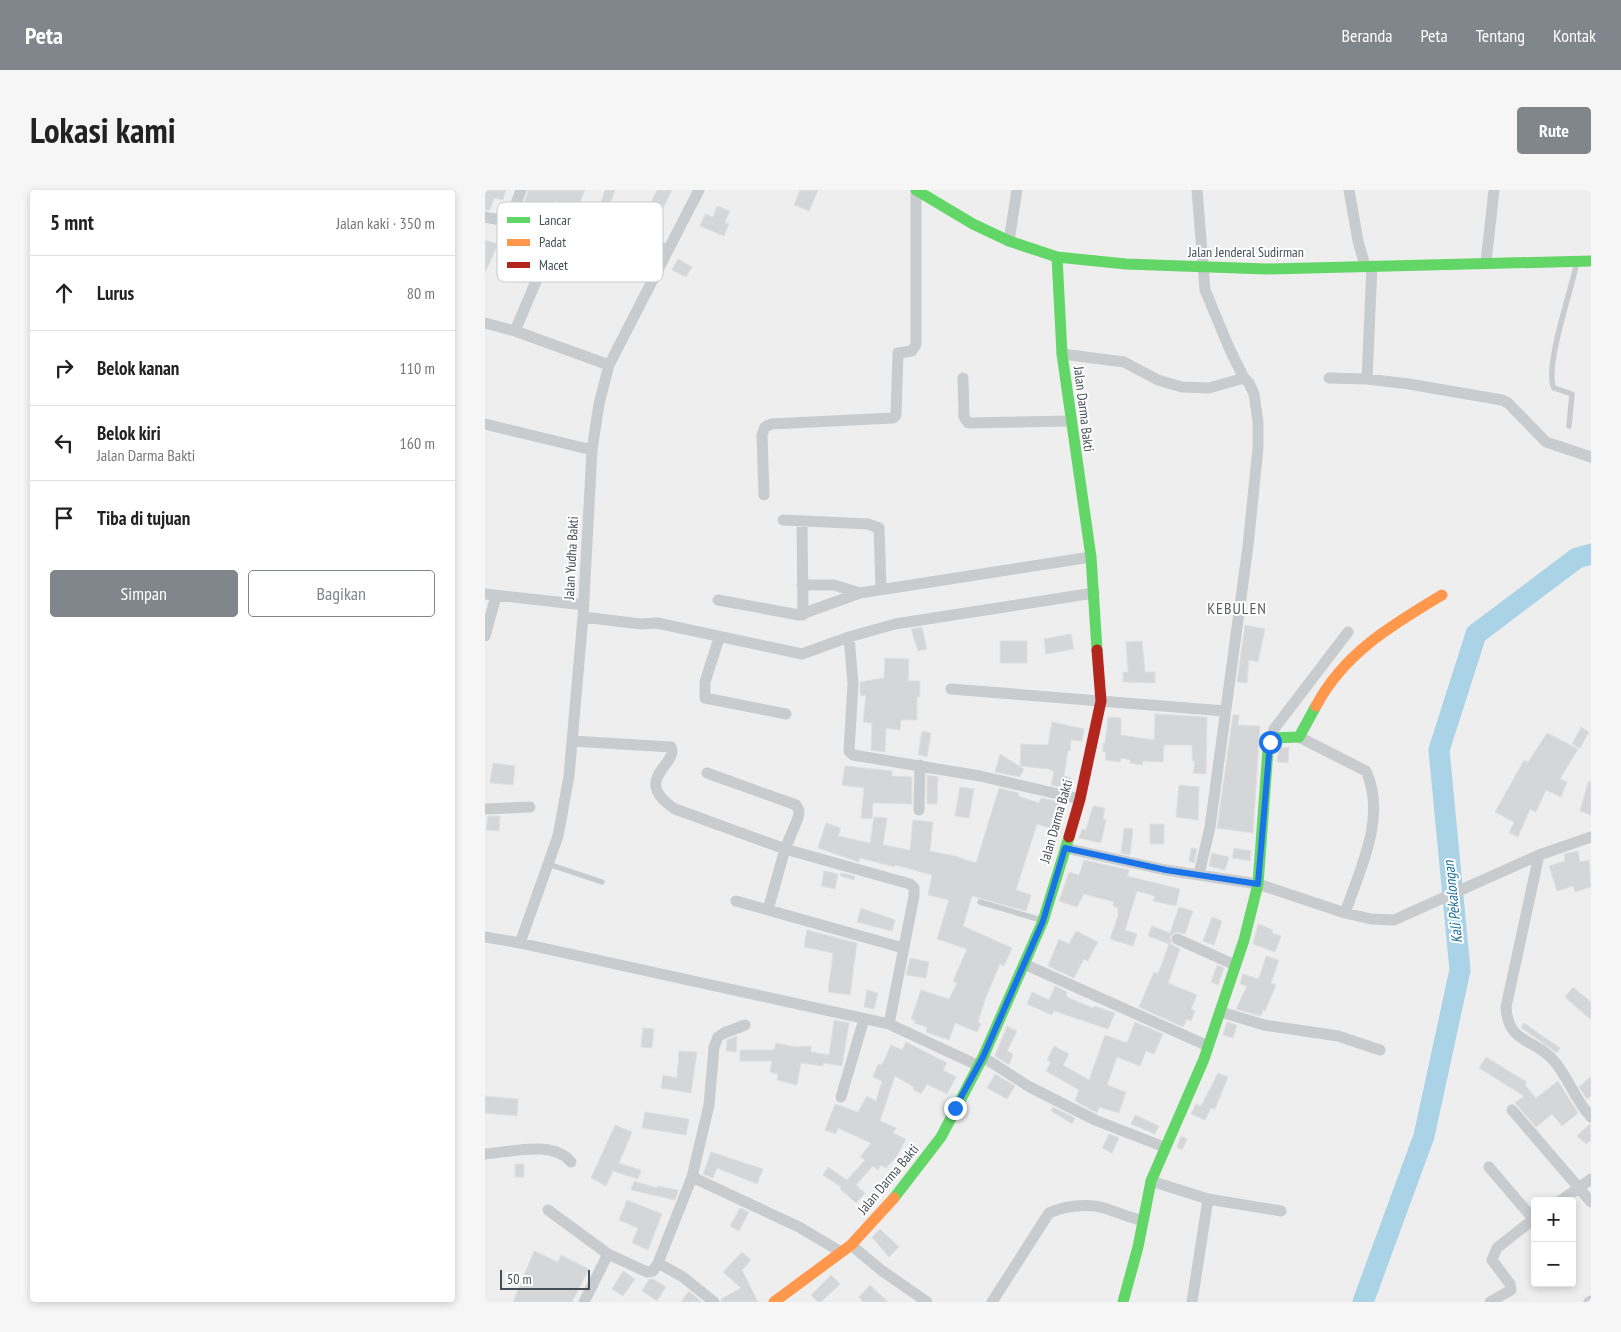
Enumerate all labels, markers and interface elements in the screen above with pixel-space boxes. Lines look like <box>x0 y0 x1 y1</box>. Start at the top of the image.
text: Peta <box>25 20 63 51</box>
text: Beranda <box>1342 24 1392 47</box>
text: Peta <box>1420 24 1448 47</box>
text: Tentang <box>1476 24 1525 47</box>
text: Kontak <box>1553 24 1596 47</box>
text: Lokasi kami <box>30 107 176 153</box>
button: Rute <box>1517 107 1591 154</box>
legend <box>497 202 663 282</box>
text: 5 mnt <box>50 209 94 236</box>
text: Lancar <box>539 211 571 229</box>
text: Jalan kaki · 350 m <box>336 213 435 233</box>
text: Padat <box>539 233 566 251</box>
street label: Jalan Jenderal Sudirman <box>1187 243 1304 261</box>
text: Macet <box>539 256 568 274</box>
icon: ahead <box>50 279 78 307</box>
text: Lurus <box>97 281 134 305</box>
text: 80 m <box>407 283 435 303</box>
icon: right <box>50 354 78 382</box>
text: Belok kanan <box>97 356 179 380</box>
text: 110 m <box>400 358 435 378</box>
street label: Jalan Darma Bakti <box>1070 364 1098 453</box>
text: Belok kiri <box>97 421 161 445</box>
icon: left <box>50 429 78 457</box>
text: 160 m <box>400 433 435 453</box>
text: Jalan Darma Bakti <box>97 445 195 465</box>
icon: arrive <box>50 504 78 532</box>
text: Tiba di tujuan <box>97 506 190 530</box>
street label: Jalan Yudha Bakti <box>560 516 582 601</box>
button: Simpan <box>50 570 238 617</box>
button: Bagikan <box>248 570 435 617</box>
district label: KEBULEN <box>1207 598 1267 618</box>
route start <box>1259 731 1282 754</box>
street label: Jalan Darma Bakti <box>1035 777 1076 866</box>
water label: Kali Pekalongan <box>1439 858 1466 944</box>
route end <box>944 1097 967 1120</box>
street label: Jalan Darma Bakti <box>853 1140 923 1218</box>
map controls <box>1531 1197 1576 1287</box>
button: + <box>1531 1197 1576 1242</box>
button: − <box>1531 1242 1576 1287</box>
scale bar <box>500 1267 590 1290</box>
text: 50 m <box>507 1270 532 1288</box>

